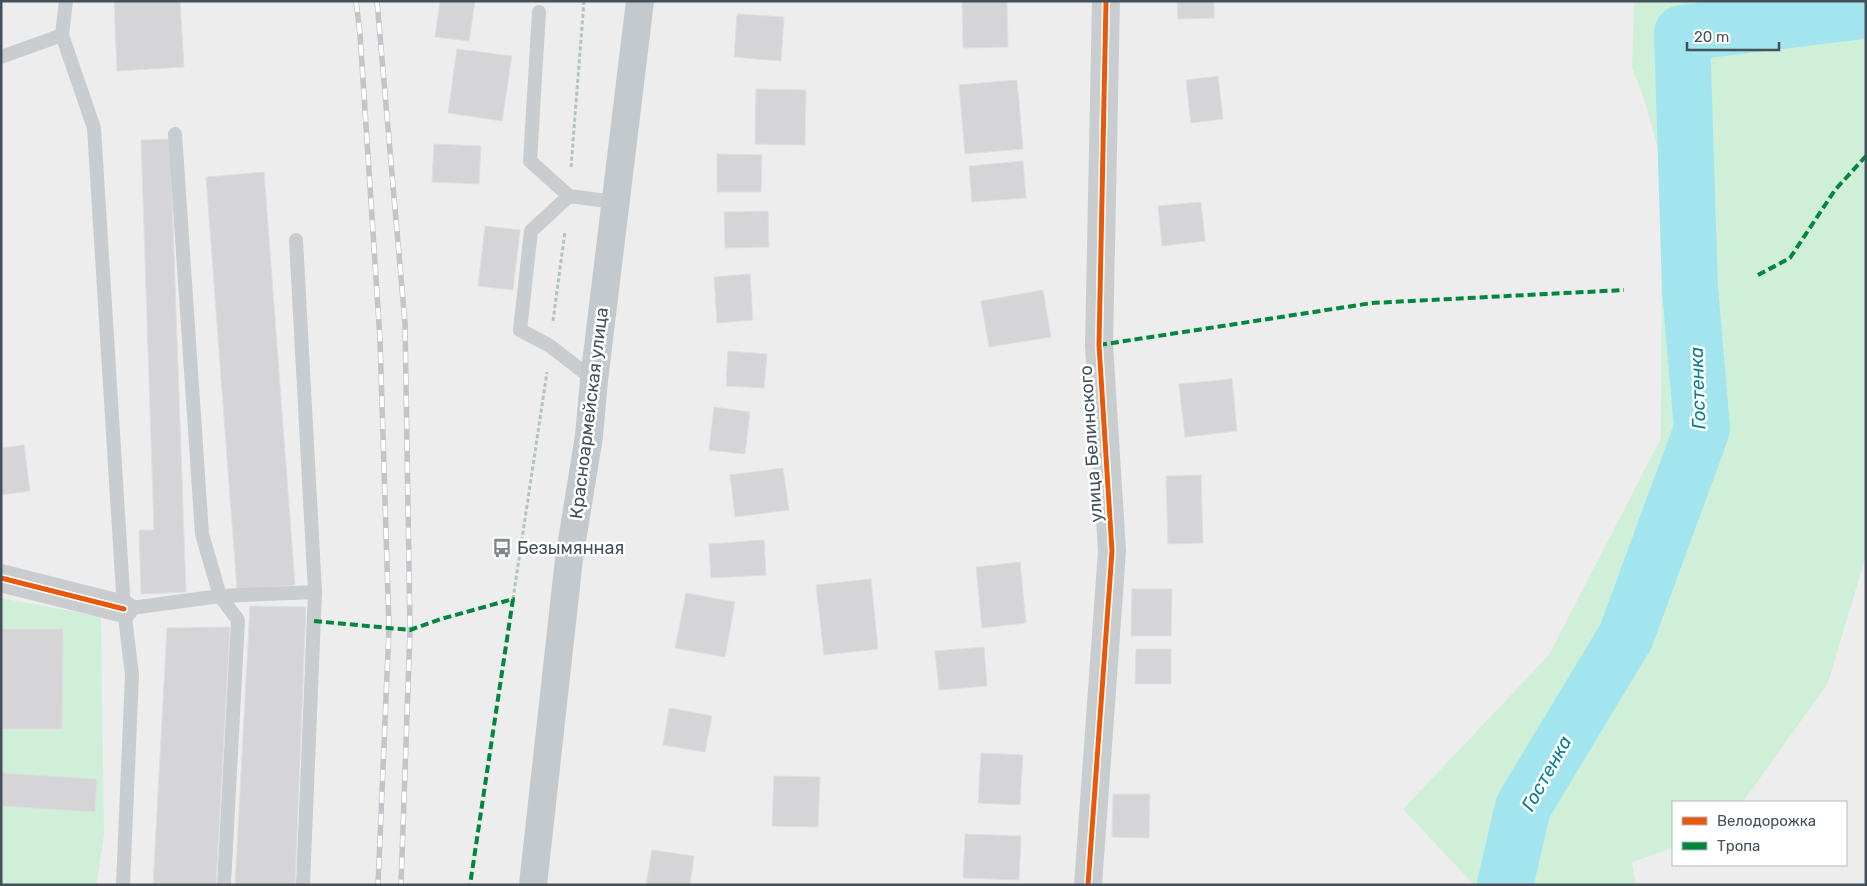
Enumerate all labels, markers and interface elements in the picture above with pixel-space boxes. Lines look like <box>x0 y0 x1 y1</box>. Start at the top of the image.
scale bar <box>1687 20 1780 52</box>
text: 20 m <box>1694 28 1729 46</box>
street label: Красноармейская улица <box>565 306 613 520</box>
water label: Гостенка <box>1685 346 1710 430</box>
street label: улица Белинского <box>1075 365 1107 523</box>
bus stop icon: Безымянная <box>491 537 513 559</box>
place label: Безымянная <box>517 537 624 559</box>
water label: Гостенка <box>1516 732 1576 815</box>
legend <box>1672 801 1847 866</box>
text: Велодорожка <box>1717 812 1816 830</box>
text: Тропа <box>1717 837 1760 855</box>

